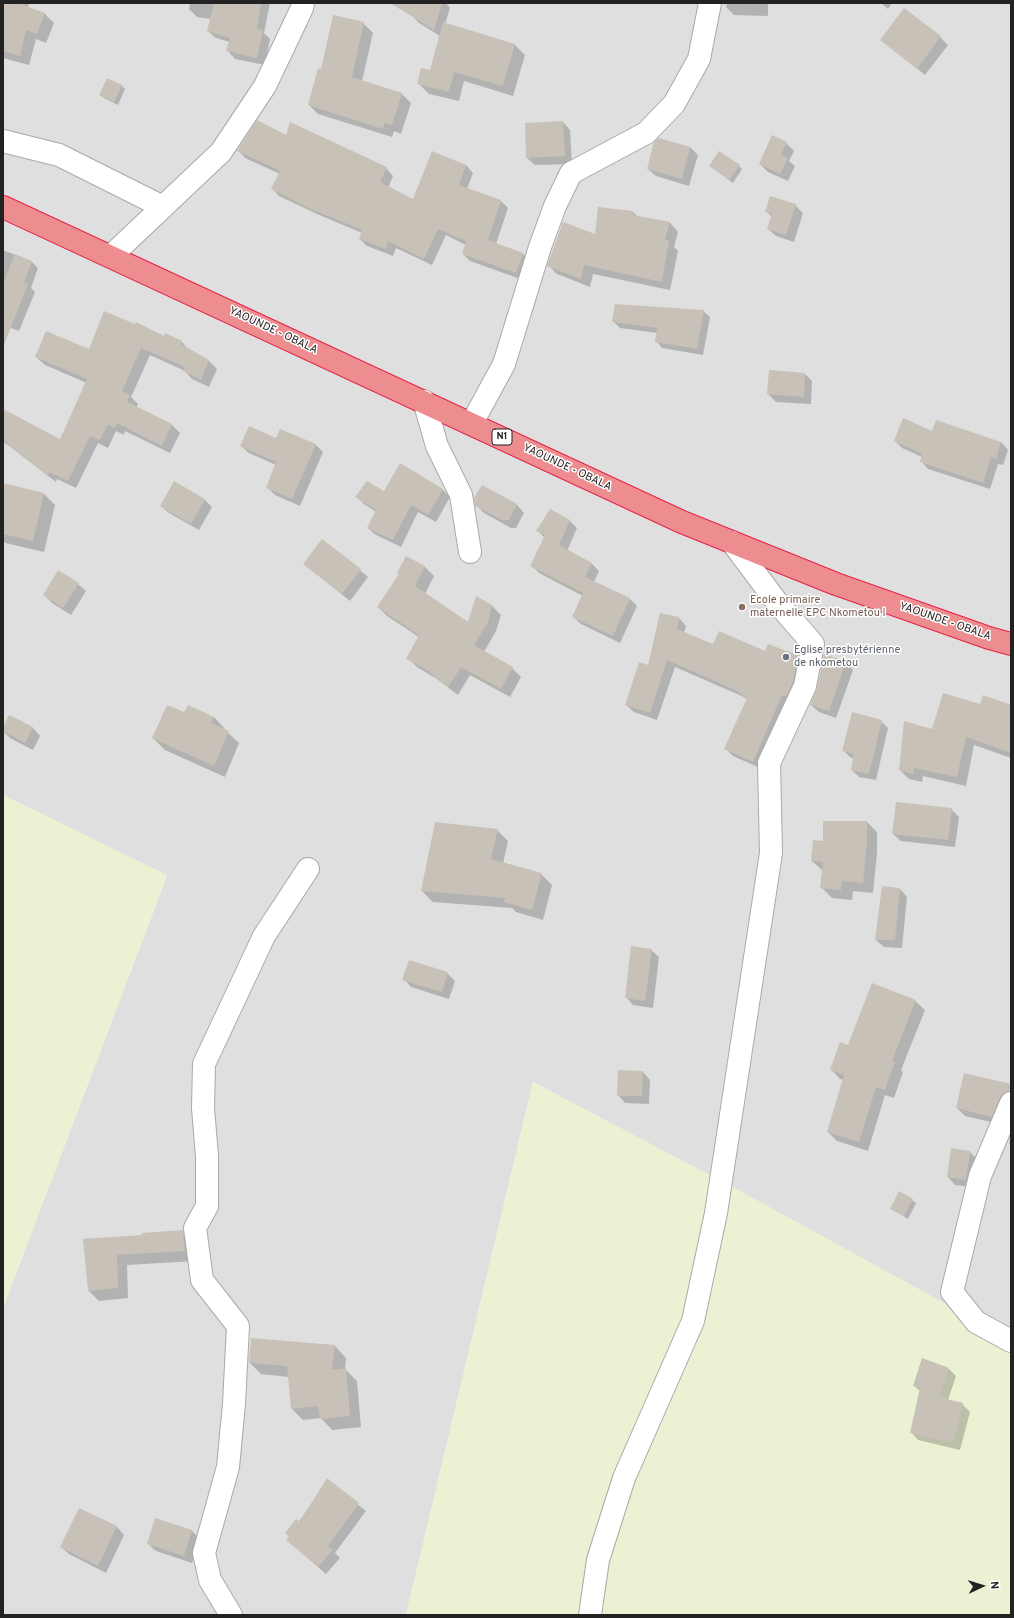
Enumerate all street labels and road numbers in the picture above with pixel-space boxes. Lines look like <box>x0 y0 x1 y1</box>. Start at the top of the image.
street label: YAOUNDE - OBALA <box>227 305 319 357</box>
road number: N1 <box>492 429 512 445</box>
street label: YAOUNDE - OBALA <box>521 442 613 494</box>
street label: YAOUNDE - OBALA <box>897 600 993 644</box>

